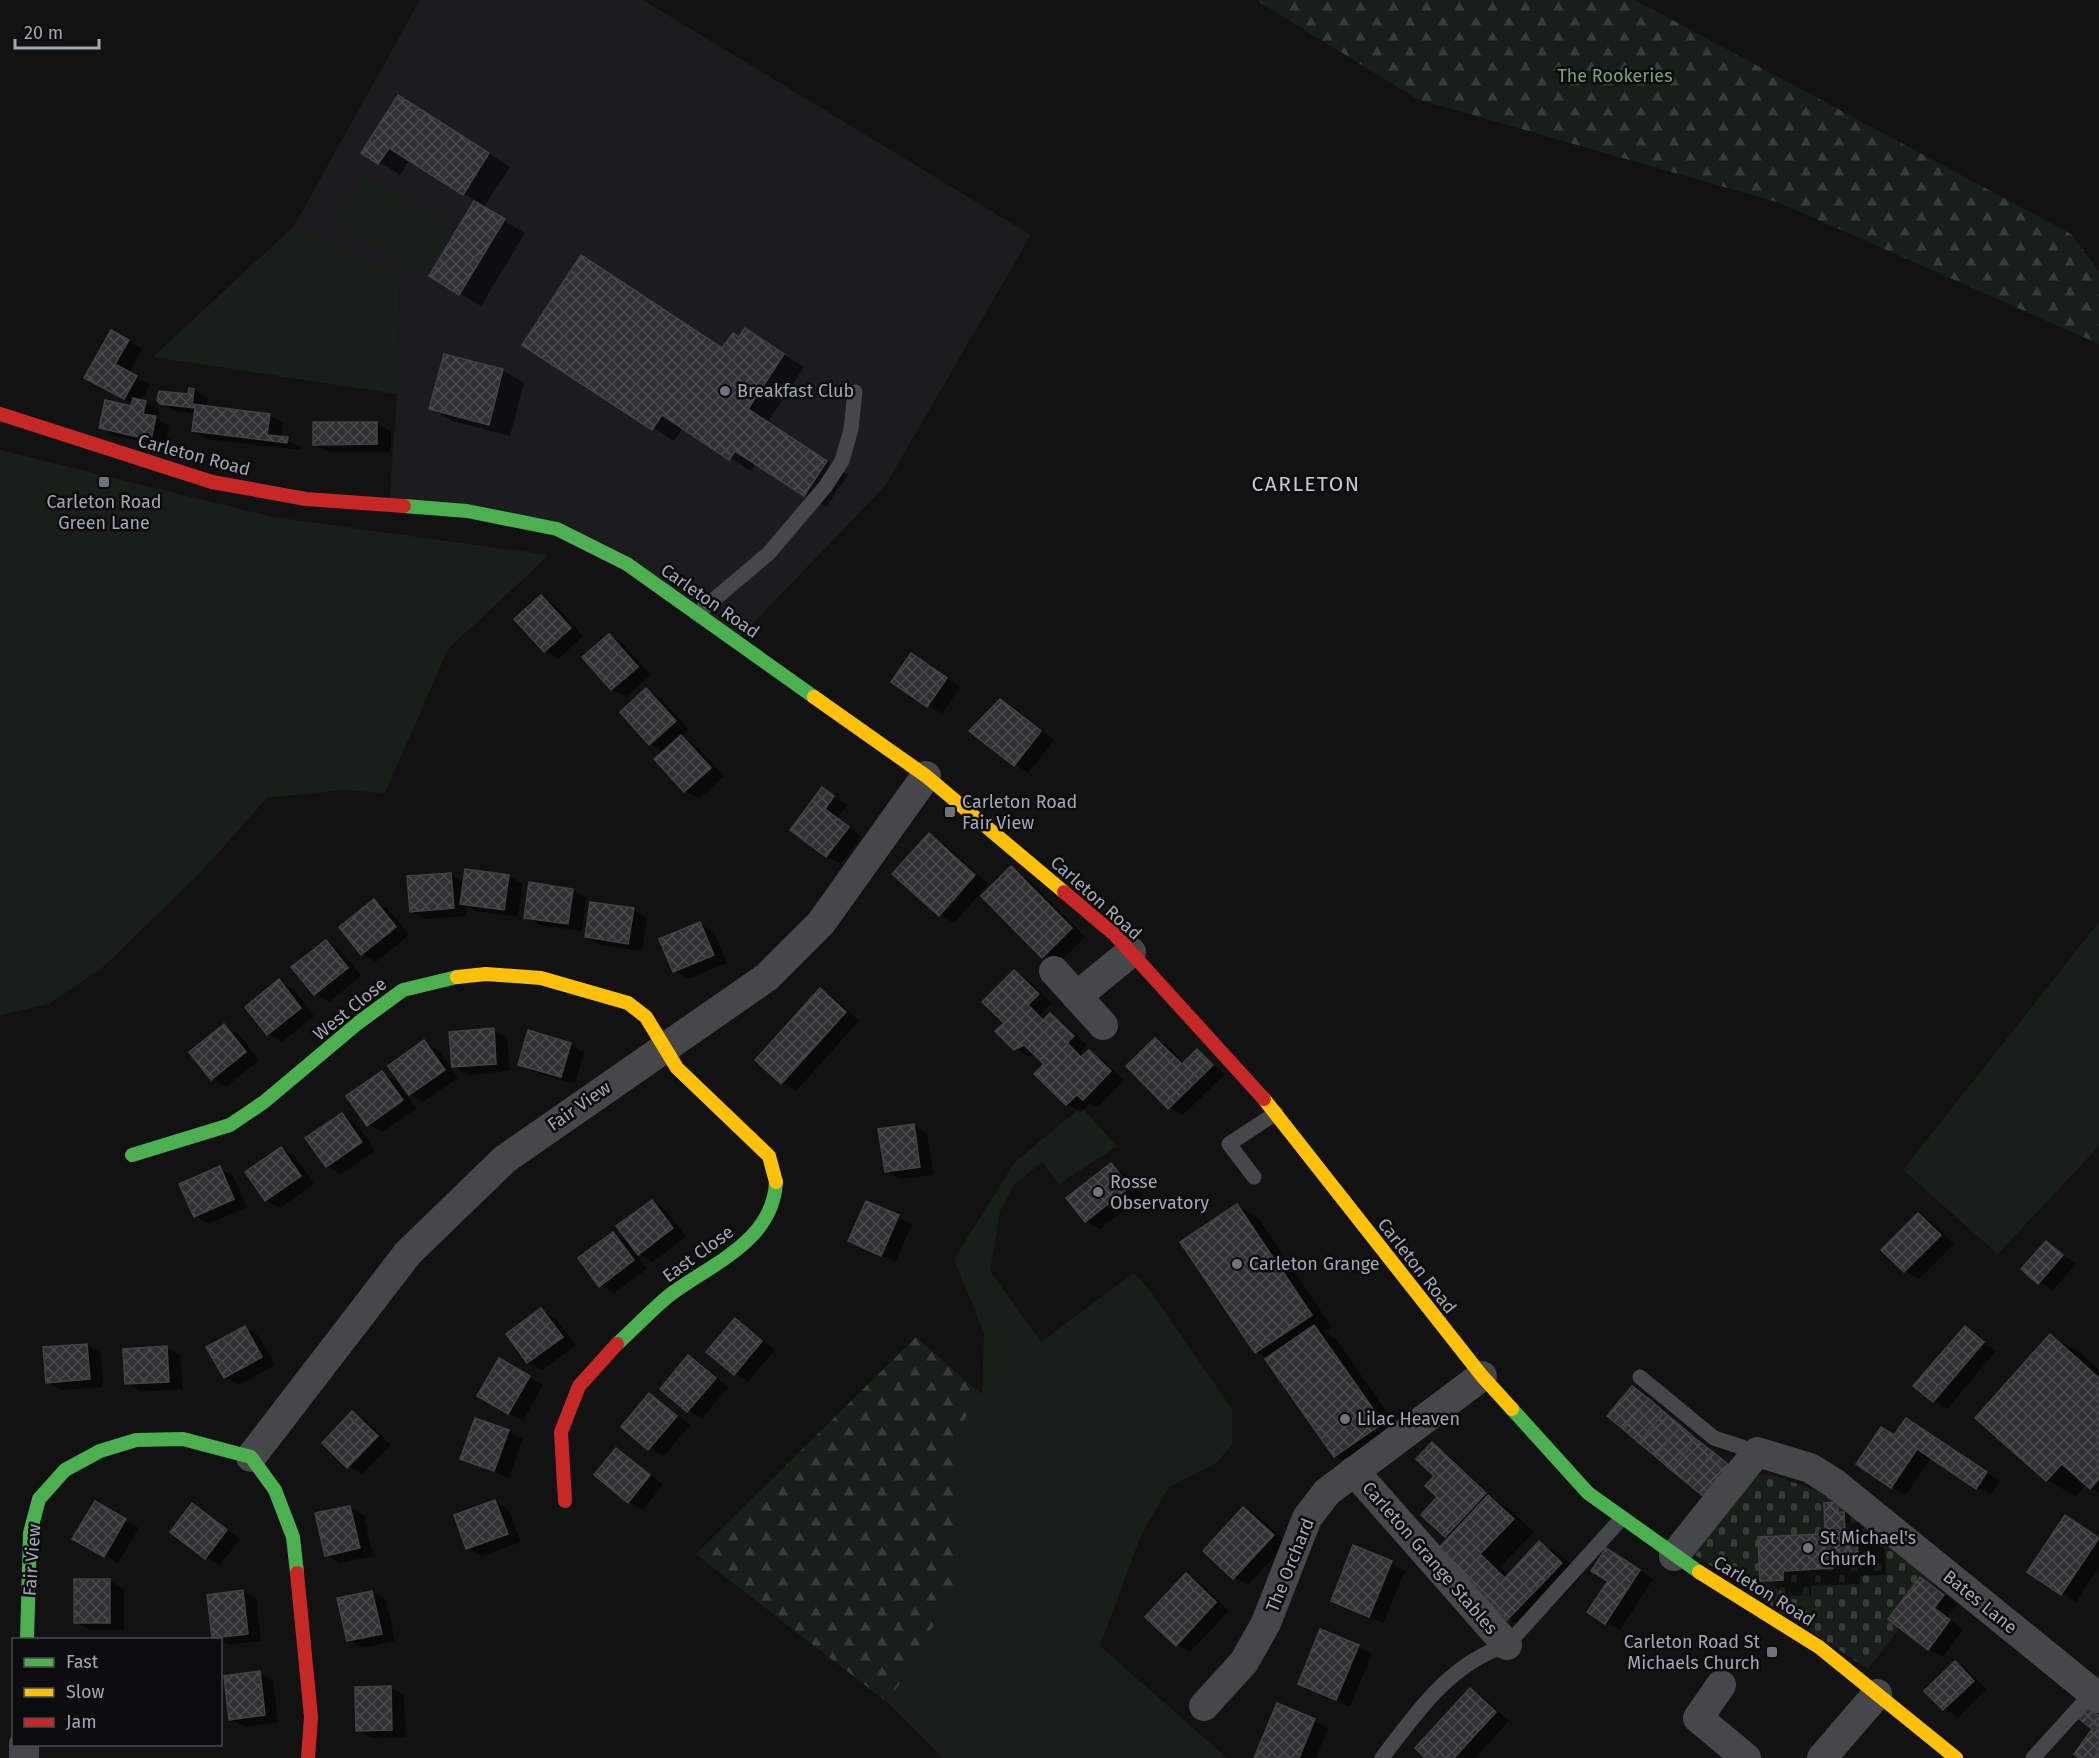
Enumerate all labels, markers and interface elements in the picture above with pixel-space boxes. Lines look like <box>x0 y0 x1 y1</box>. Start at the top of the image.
scale bar <box>15 12 99 50</box>
text: 20 m <box>24 22 63 44</box>
park label: The Rookeries <box>1557 65 1673 87</box>
place label: Breakfast Club <box>737 380 854 402</box>
marker: Breakfast Club <box>718 384 732 398</box>
street label: Carleton Road <box>136 429 252 481</box>
district label: CARLETON <box>1251 471 1361 497</box>
marker: Carleton Road Green Lane <box>97 475 111 489</box>
place label: Carleton Road Green Lane <box>46 491 162 534</box>
street label: Carleton Road <box>657 559 763 643</box>
place label: Carleton Road Fair View <box>962 791 1077 834</box>
marker: Carleton Road Fair View <box>943 805 957 819</box>
street label: Carleton Road <box>1046 851 1146 945</box>
street label: West Close <box>309 973 391 1045</box>
street label: Fair View <box>543 1076 615 1136</box>
place label: Rosse Observatory <box>1110 1171 1209 1214</box>
marker: Rosse Observatory <box>1091 1185 1105 1199</box>
street label: Carleton Road <box>1373 1214 1461 1318</box>
street label: East Close <box>658 1221 738 1287</box>
place label: Carleton Grange <box>1249 1253 1380 1275</box>
marker: Carleton Grange <box>1230 1257 1244 1271</box>
place label: Lilac Heaven <box>1357 1408 1460 1430</box>
marker: Lilac Heaven <box>1338 1412 1352 1426</box>
street label: Carleton Grange Stables <box>1358 1477 1502 1639</box>
street label: The Orchard <box>1261 1515 1319 1615</box>
street label: Fair View <box>19 1523 45 1597</box>
place label: St Michael's Church <box>1820 1527 1916 1570</box>
marker: St Michael's Church <box>1801 1541 1815 1555</box>
street label: Carleton Road <box>1709 1551 1819 1631</box>
street label: Bates Lane <box>1939 1565 2021 1639</box>
place label: Carleton Road St Michaels Church <box>1624 1631 1760 1674</box>
legend <box>12 1638 222 1746</box>
marker: Carleton Road St Michaels Church <box>1765 1645 1779 1659</box>
text: Fast <box>66 1651 99 1673</box>
text: Slow <box>66 1681 105 1703</box>
text: Jam <box>66 1711 97 1733</box>

